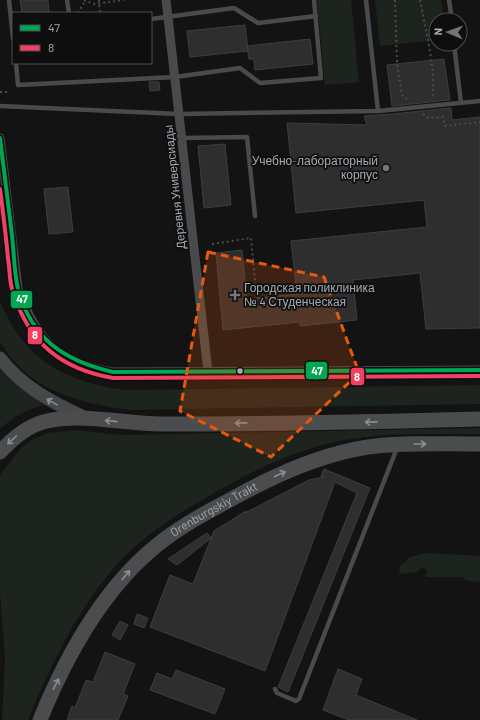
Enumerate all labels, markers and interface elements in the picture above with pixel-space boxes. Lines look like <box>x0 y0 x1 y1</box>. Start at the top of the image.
legend <box>12 12 152 64</box>
north arrow <box>428 12 468 52</box>
text: 47 <box>48 20 60 34</box>
text: N <box>431 28 444 36</box>
text: 8 <box>48 40 54 54</box>
street label: Деревня Универсиады <box>161 124 188 250</box>
place label: Учебно-лабораторный корпус <box>252 153 378 182</box>
marker: Учебно-лабораторный корпус <box>381 163 391 173</box>
place label: Городская поликлиника № 4 Студенческая <box>244 280 375 309</box>
marker: Городская поликлиника № 4 Студенческая <box>229 289 241 301</box>
line badge: 47 <box>10 290 33 309</box>
text: 47 <box>16 292 28 305</box>
line badge: 8 <box>27 326 43 345</box>
text: 8 <box>32 328 38 341</box>
line badge: 47 <box>305 361 328 380</box>
text: 47 <box>311 364 323 377</box>
unlabelled marker <box>235 366 245 376</box>
line badge: 8 <box>350 367 365 386</box>
text: 8 <box>354 370 360 383</box>
one-way arrow <box>46 397 58 405</box>
one-way arrow <box>105 418 118 425</box>
one-way arrow <box>365 418 378 426</box>
one-way arrow <box>235 419 248 427</box>
one-way arrow <box>7 435 17 445</box>
one-way arrow <box>413 440 426 448</box>
one-way arrow <box>274 470 286 477</box>
street label: Orenburgskiy Trakt <box>167 478 260 539</box>
one-way arrow <box>121 570 130 581</box>
one-way arrow <box>52 678 60 690</box>

